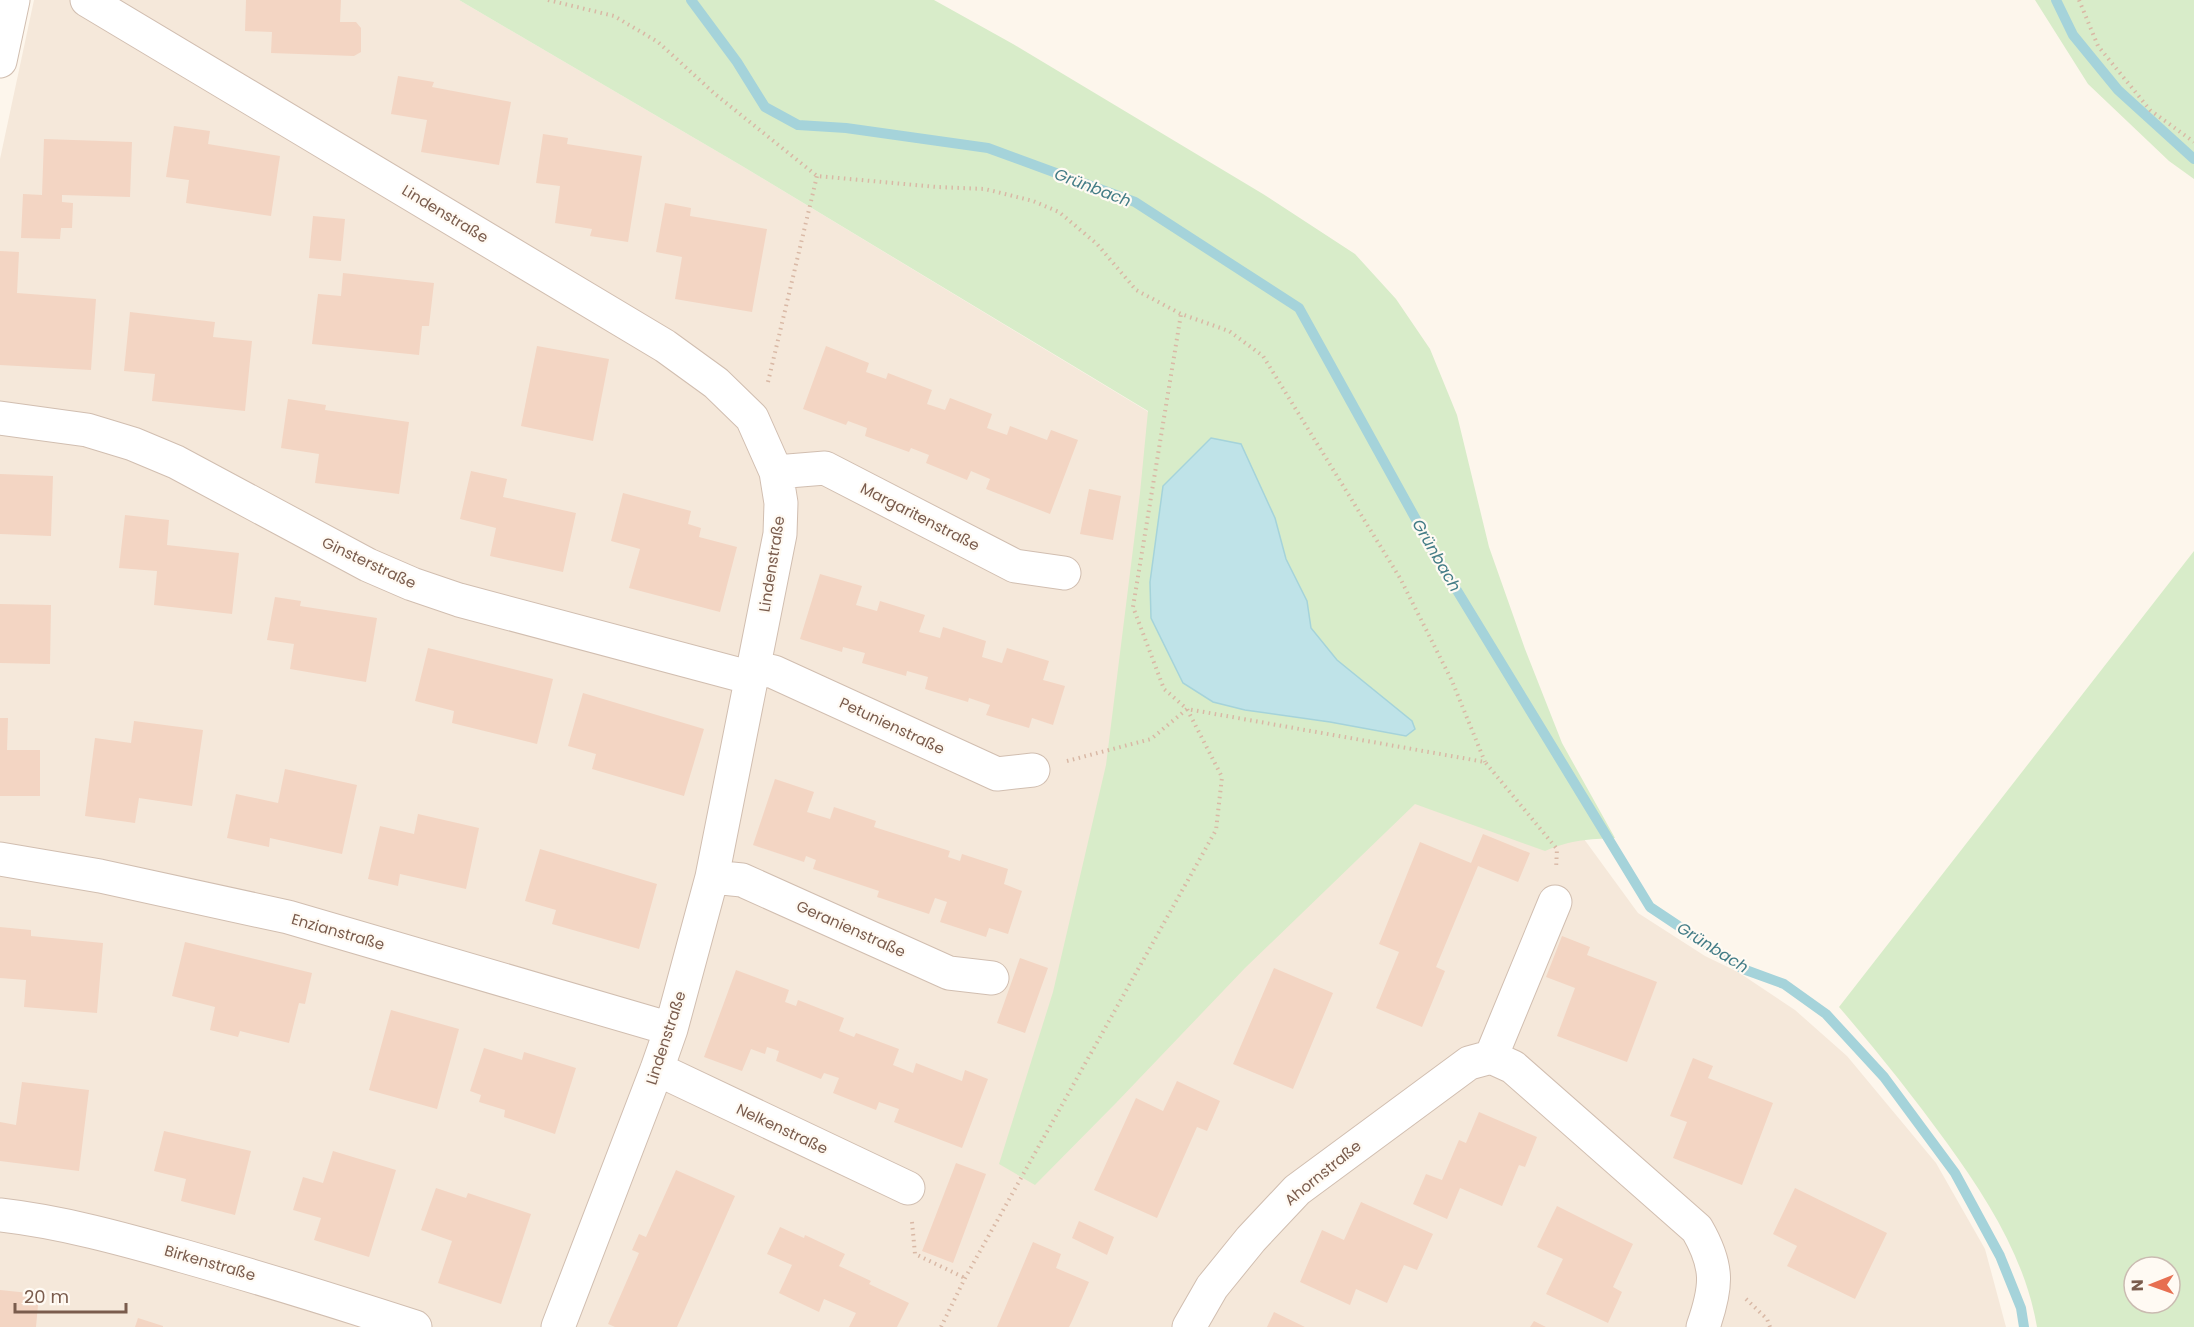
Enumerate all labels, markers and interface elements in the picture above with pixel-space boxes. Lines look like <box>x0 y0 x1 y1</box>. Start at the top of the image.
water label: Grünbach <box>1051 162 1135 213</box>
street label: Lindenstraße <box>398 179 492 248</box>
street label: Margaritenstraße <box>857 477 983 556</box>
street label: Lindenstraße <box>754 514 789 614</box>
water label: Grünbach <box>1406 515 1467 596</box>
street label: Ginsterstraße <box>319 532 420 594</box>
street label: Petunienstraße <box>836 692 948 759</box>
street label: Geranienstraße <box>793 895 909 962</box>
street label: Enzianstraße <box>289 908 387 955</box>
water label: Grünbach <box>1673 916 1753 979</box>
street label: Lindenstraße <box>640 988 691 1087</box>
street label: Nelkenstraße <box>733 1098 831 1159</box>
street label: Ahornstraße <box>1280 1135 1365 1210</box>
street label: Birkenstraße <box>162 1240 258 1286</box>
north arrow <box>2122 1255 2182 1315</box>
scale bar <box>15 1276 126 1314</box>
text: N <box>2126 1279 2149 1291</box>
text: 20 m <box>24 1284 69 1309</box>

